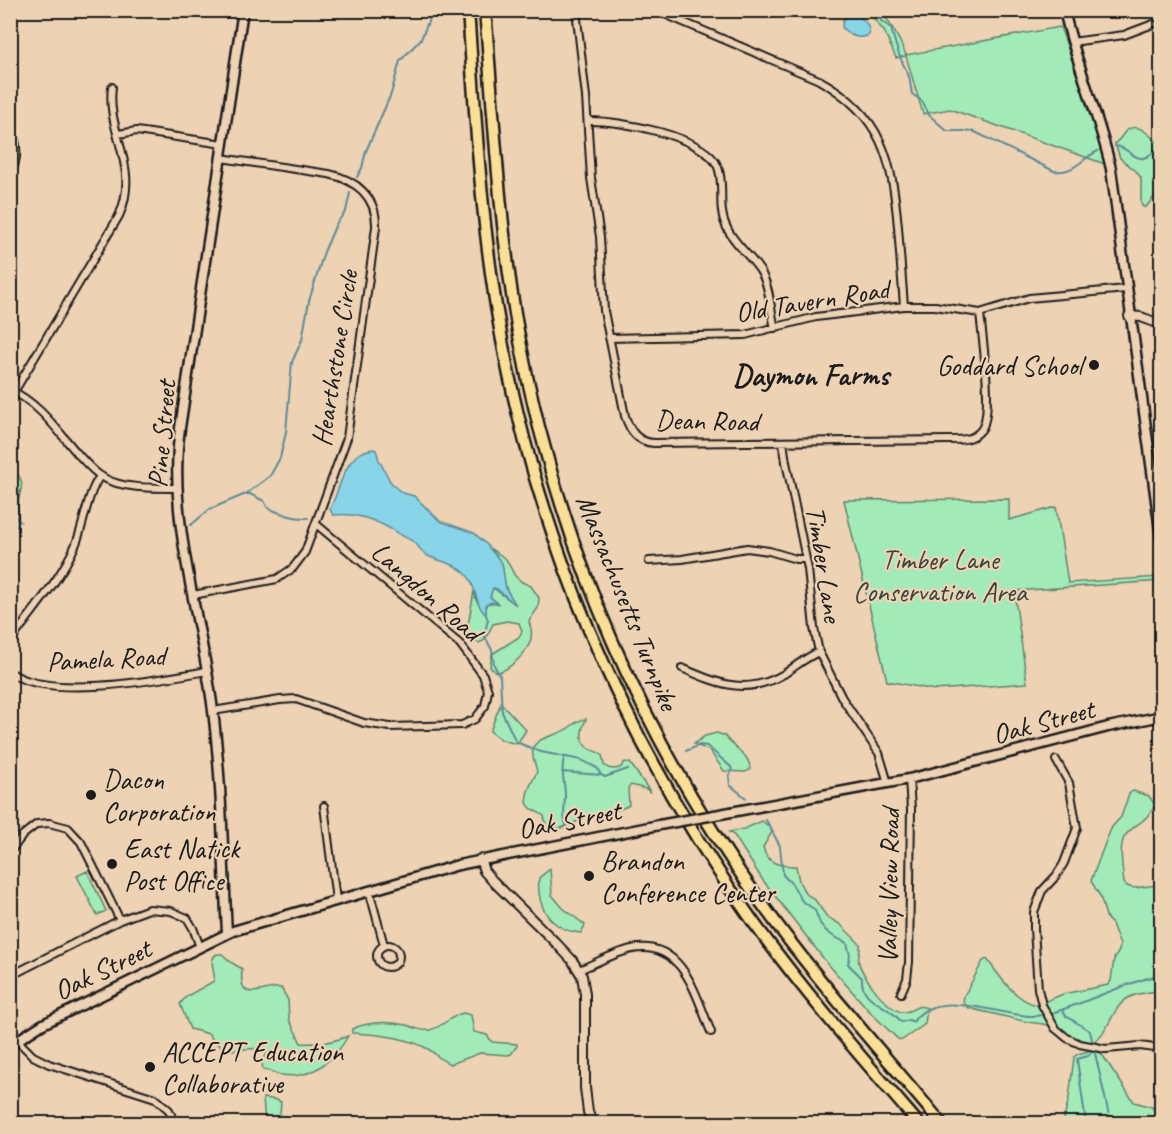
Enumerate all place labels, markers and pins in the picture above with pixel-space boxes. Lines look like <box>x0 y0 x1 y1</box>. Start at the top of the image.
place label: Goddard School <box>937 348 1087 383</box>
marker: Goddard School <box>1087 358 1101 372</box>
place label: Dacon Corporation <box>103 762 216 829</box>
marker: Dacon Corporation <box>84 788 98 802</box>
place label: East Natick Post Office <box>124 831 241 898</box>
place label: Brandon Conference Center <box>601 843 777 910</box>
marker: East Natick Post Office <box>105 857 119 871</box>
marker: Brandon Conference Center <box>582 869 596 883</box>
place label: ACCEPT Education Collaborative <box>162 1034 345 1101</box>
marker: ACCEPT Education Collaborative <box>143 1060 157 1074</box>

